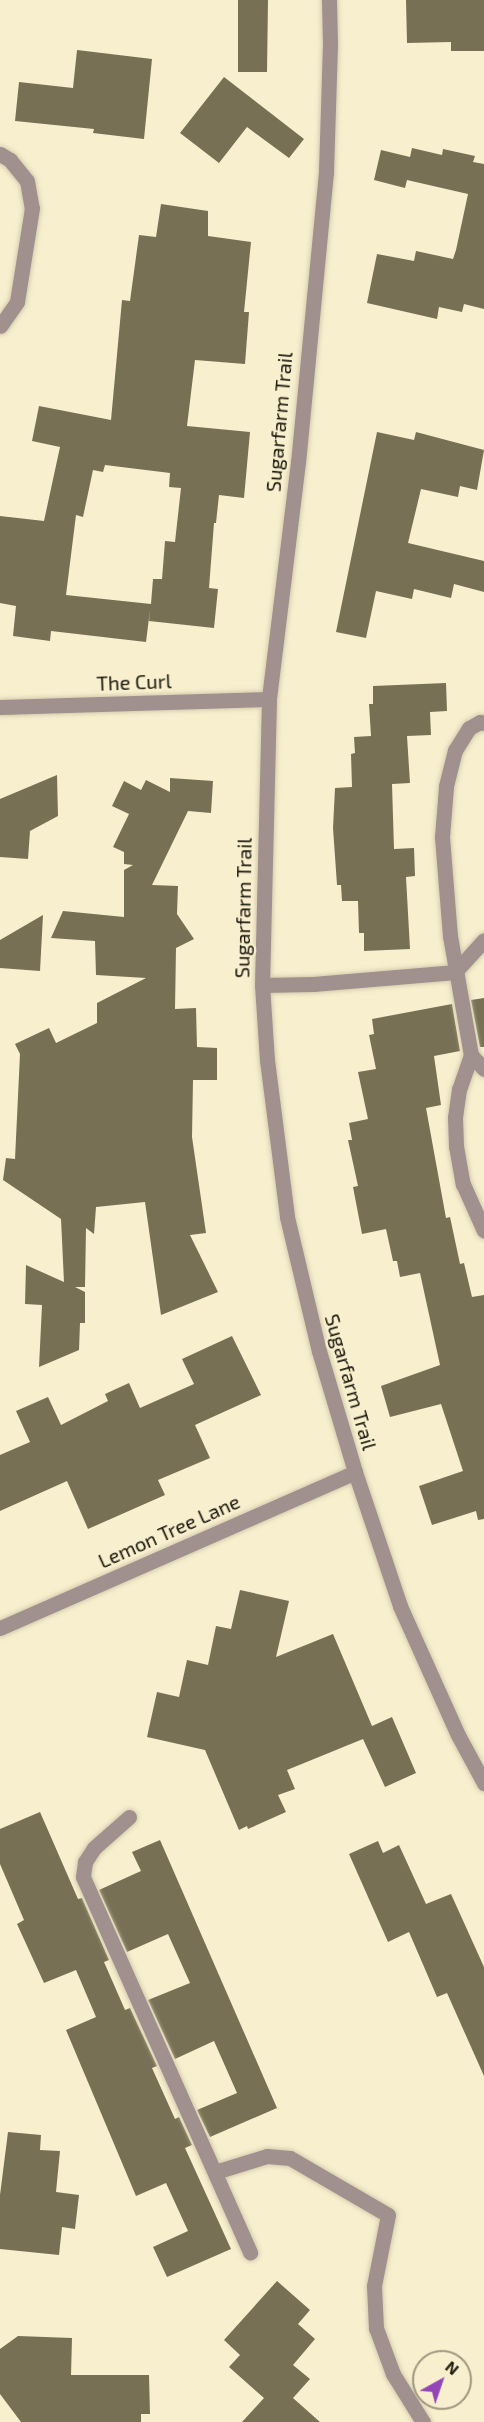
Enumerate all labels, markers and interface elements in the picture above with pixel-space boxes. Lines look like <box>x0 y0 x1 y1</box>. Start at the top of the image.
street label: Sugarfarm Trail <box>261 351 297 493</box>
street label: The Curl <box>96 669 172 695</box>
street label: Sugarfarm Trail <box>230 837 256 979</box>
street label: Sugarfarm Trail <box>320 1311 382 1453</box>
street label: Lemon Tree Lane <box>94 1489 244 1573</box>
north arrow <box>412 2350 472 2410</box>
text: N <box>442 2356 463 2378</box>

